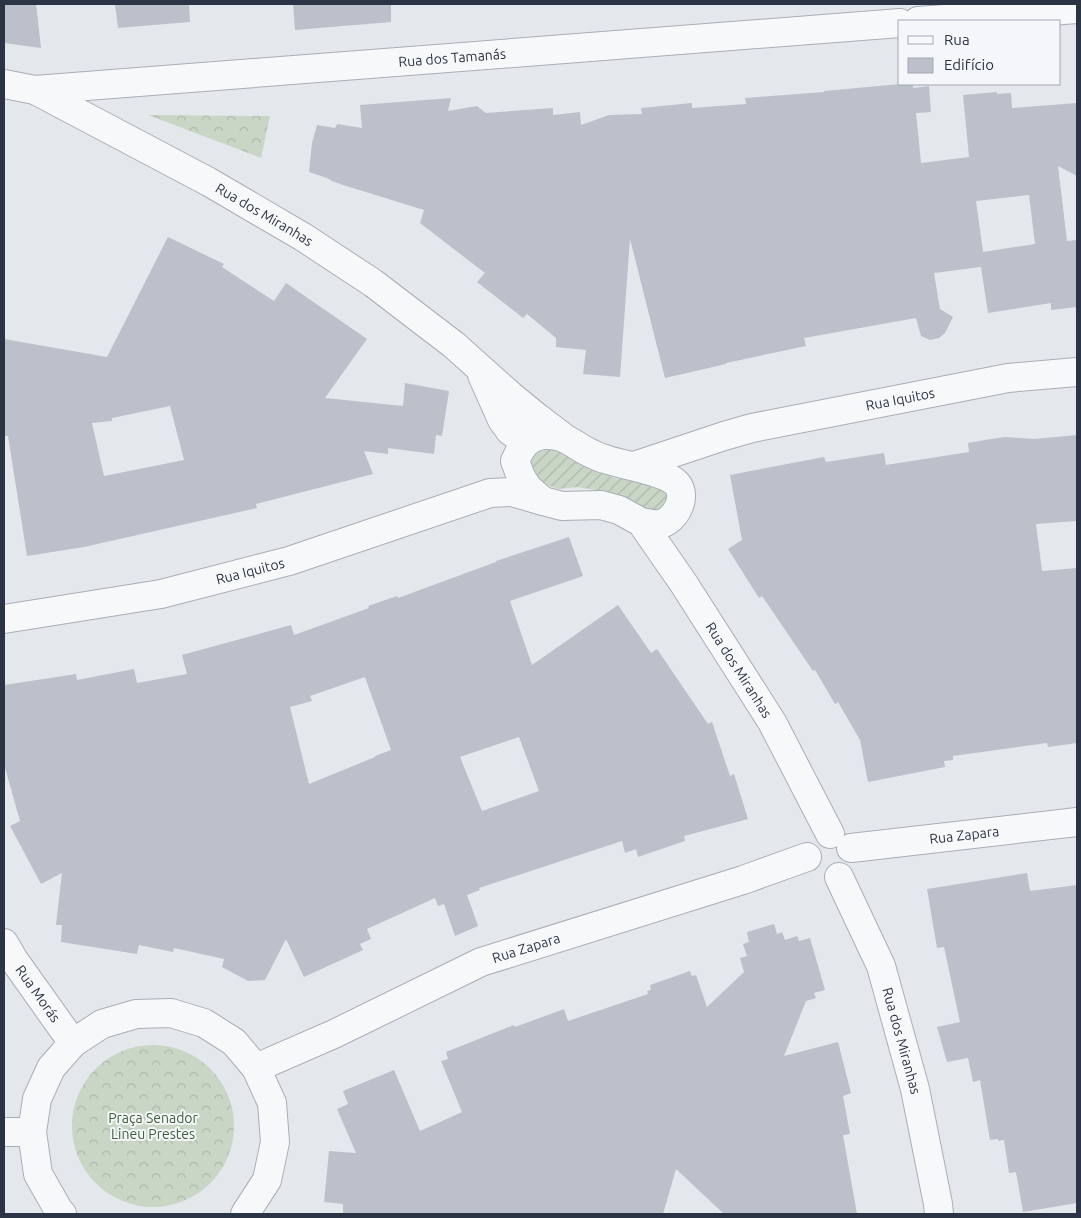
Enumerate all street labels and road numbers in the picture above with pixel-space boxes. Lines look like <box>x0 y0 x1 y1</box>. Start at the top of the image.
street label: Rua dos Tamanás <box>398 46 507 70</box>
street label: Rua dos Miranhas <box>213 180 316 249</box>
street label: Rua Iquitos <box>864 384 936 414</box>
street label: Rua Iquitos <box>214 555 286 588</box>
street label: Rua dos Miranhas <box>703 619 775 721</box>
street label: Rua Zapara <box>928 823 1000 847</box>
street label: Rua Zapara <box>490 930 562 966</box>
street label: Rua Morás <box>12 962 64 1025</box>
street label: Rua dos Miranhas <box>879 986 924 1096</box>

